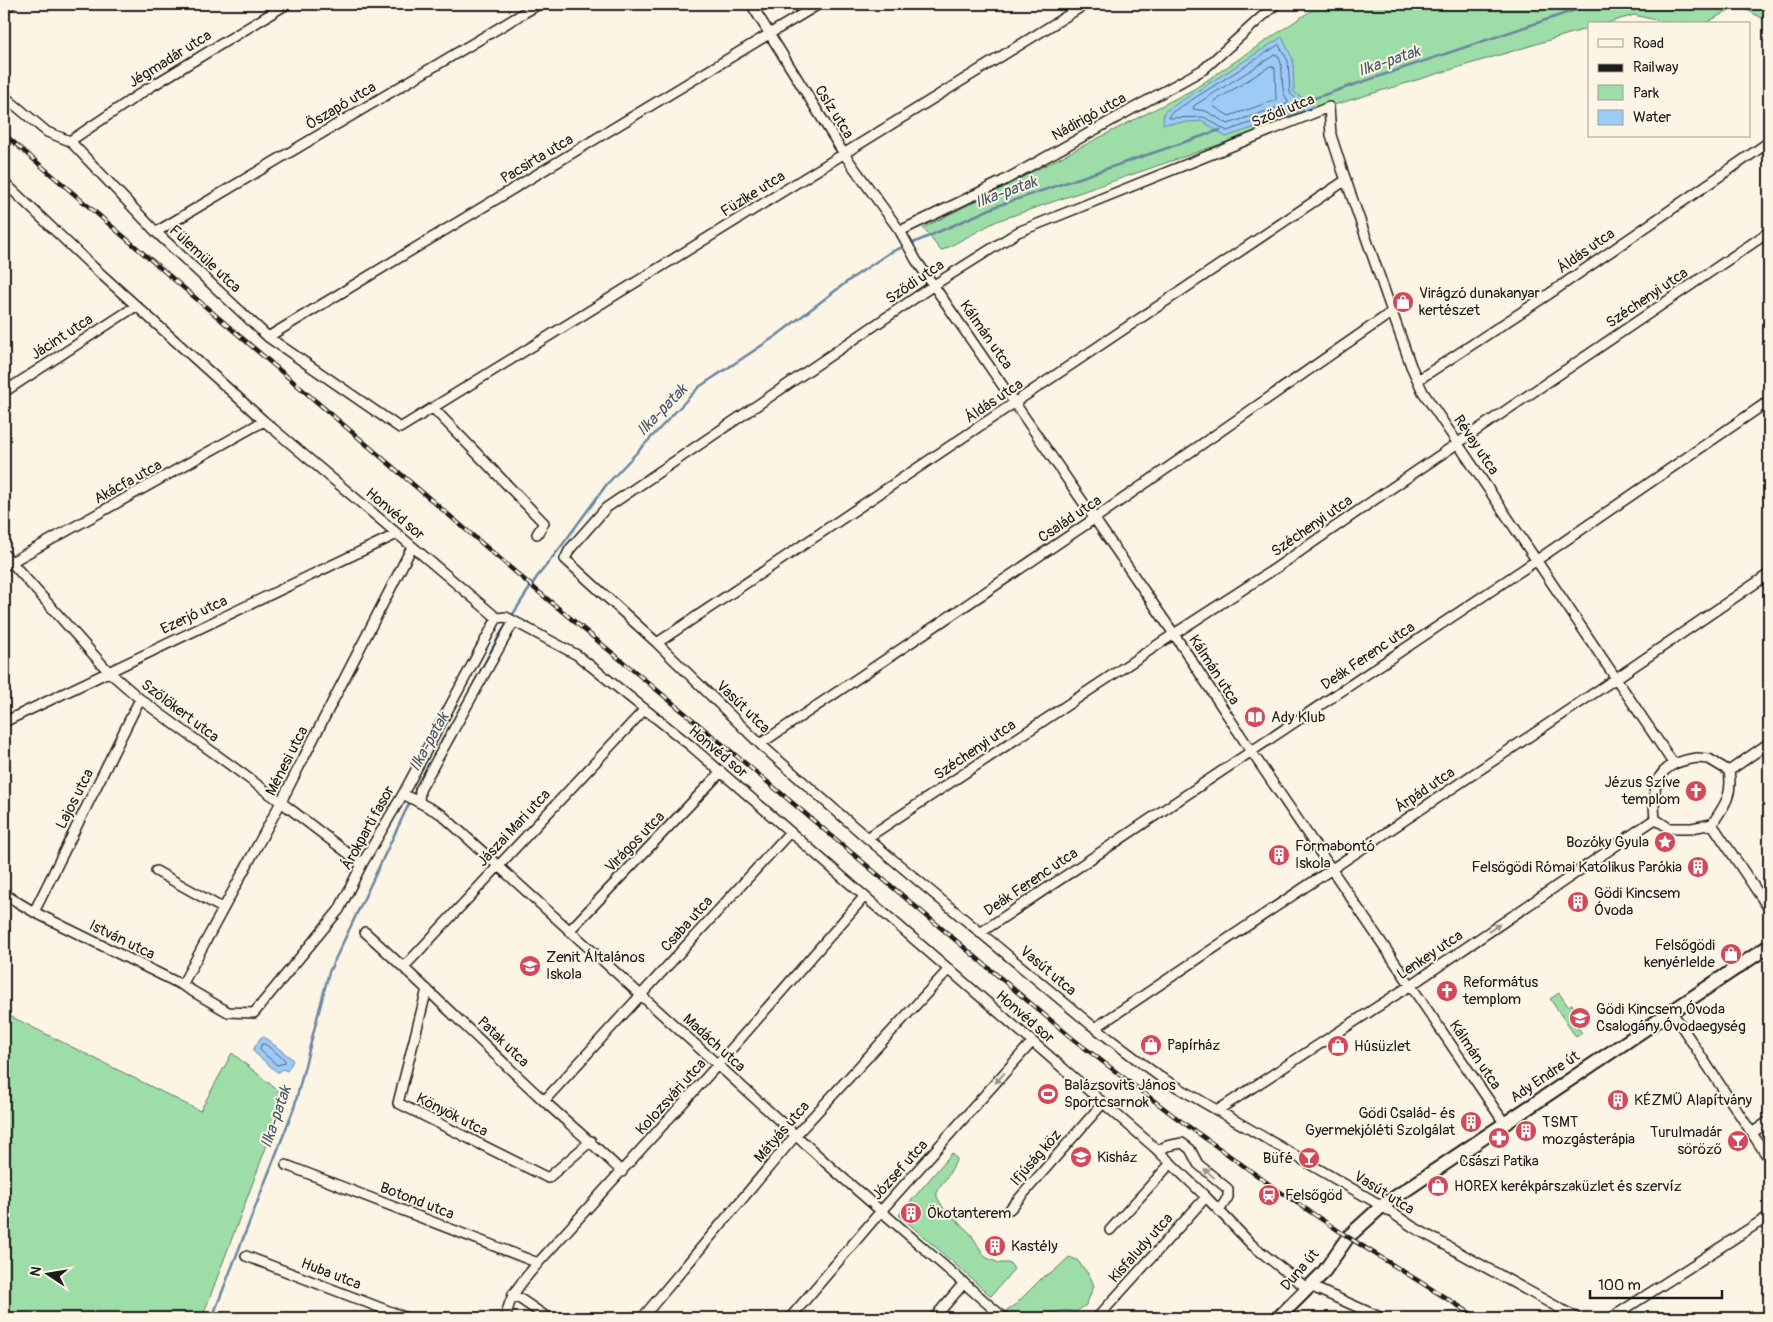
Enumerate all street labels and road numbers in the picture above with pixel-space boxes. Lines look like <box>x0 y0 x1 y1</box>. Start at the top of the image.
street label: Jégmadár utca <box>125 26 215 92</box>
street label: Őszapó utca <box>303 78 379 134</box>
street label: Csíz utca <box>810 82 858 142</box>
street label: Nádirigó utca <box>1048 89 1130 145</box>
street label: Sződi utca <box>1249 90 1317 132</box>
street label: Pacsirta utca <box>497 130 577 188</box>
street label: Füzike utca <box>717 167 789 221</box>
street label: Fülemüle utca <box>165 221 245 297</box>
street label: Áldás utca <box>1553 224 1619 278</box>
street label: Sződi utca <box>882 256 948 308</box>
street label: Széchenyi utca <box>1602 264 1692 332</box>
street label: Kálmán utca <box>955 297 1017 373</box>
street label: Jácint utca <box>27 310 97 364</box>
street label: Áldás utca <box>961 375 1027 427</box>
street label: Révay utca <box>1449 411 1503 479</box>
street label: Akácfa utca <box>91 456 165 508</box>
street label: Honvéd sor <box>362 484 429 545</box>
street label: Család utca <box>1035 491 1105 547</box>
street label: Széchenyi utca <box>1268 491 1356 561</box>
street label: Ezerjó utca <box>158 591 230 639</box>
street label: Deák Ferenc utca <box>1318 618 1419 694</box>
street label: Kálmán utca <box>1184 631 1244 709</box>
street label: Szőlőkert utca <box>137 675 223 747</box>
street label: Vasút utca <box>712 677 774 737</box>
street label: Széchenyi utca <box>930 716 1020 784</box>
street label: Honvéd sor <box>685 722 752 783</box>
street label: Ménesi utca <box>261 723 313 799</box>
street label: Árpád utca <box>1391 763 1459 817</box>
street label: Lajos utca <box>52 766 98 832</box>
street label: Árokparti fasor <box>337 782 399 873</box>
street label: Jászai Mari utca <box>473 785 555 871</box>
street label: Virágos utca <box>601 807 669 877</box>
street label: Deák Ferenc utca <box>981 844 1082 920</box>
street label: Csaba utca <box>657 892 717 956</box>
street label: István utca <box>86 916 158 964</box>
street label: Lenkey utca <box>1393 926 1467 984</box>
street label: Vasút utca <box>1016 942 1080 1000</box>
street label: Honvéd sor <box>992 986 1059 1048</box>
street label: Madách utca <box>679 1010 749 1076</box>
street label: Patak utca <box>473 1013 533 1071</box>
street label: Kálmán utca <box>1445 1017 1505 1093</box>
street label: Ady Endre út <box>1507 1046 1584 1107</box>
street label: Kolozsvári utca <box>632 1055 710 1139</box>
street label: Könyök utca <box>413 1089 491 1141</box>
street label: Mátyás utca <box>750 1097 814 1167</box>
street label: Ifjúság köz <box>1006 1126 1066 1190</box>
street label: József utca <box>868 1136 932 1204</box>
street label: Vasút utca <box>1350 1167 1418 1219</box>
street label: Botond utca <box>377 1178 457 1224</box>
street label: Kisfaludy utca <box>1105 1209 1177 1287</box>
street label: Duna út <box>1277 1244 1324 1295</box>
street label: Huba utca <box>298 1254 364 1294</box>

